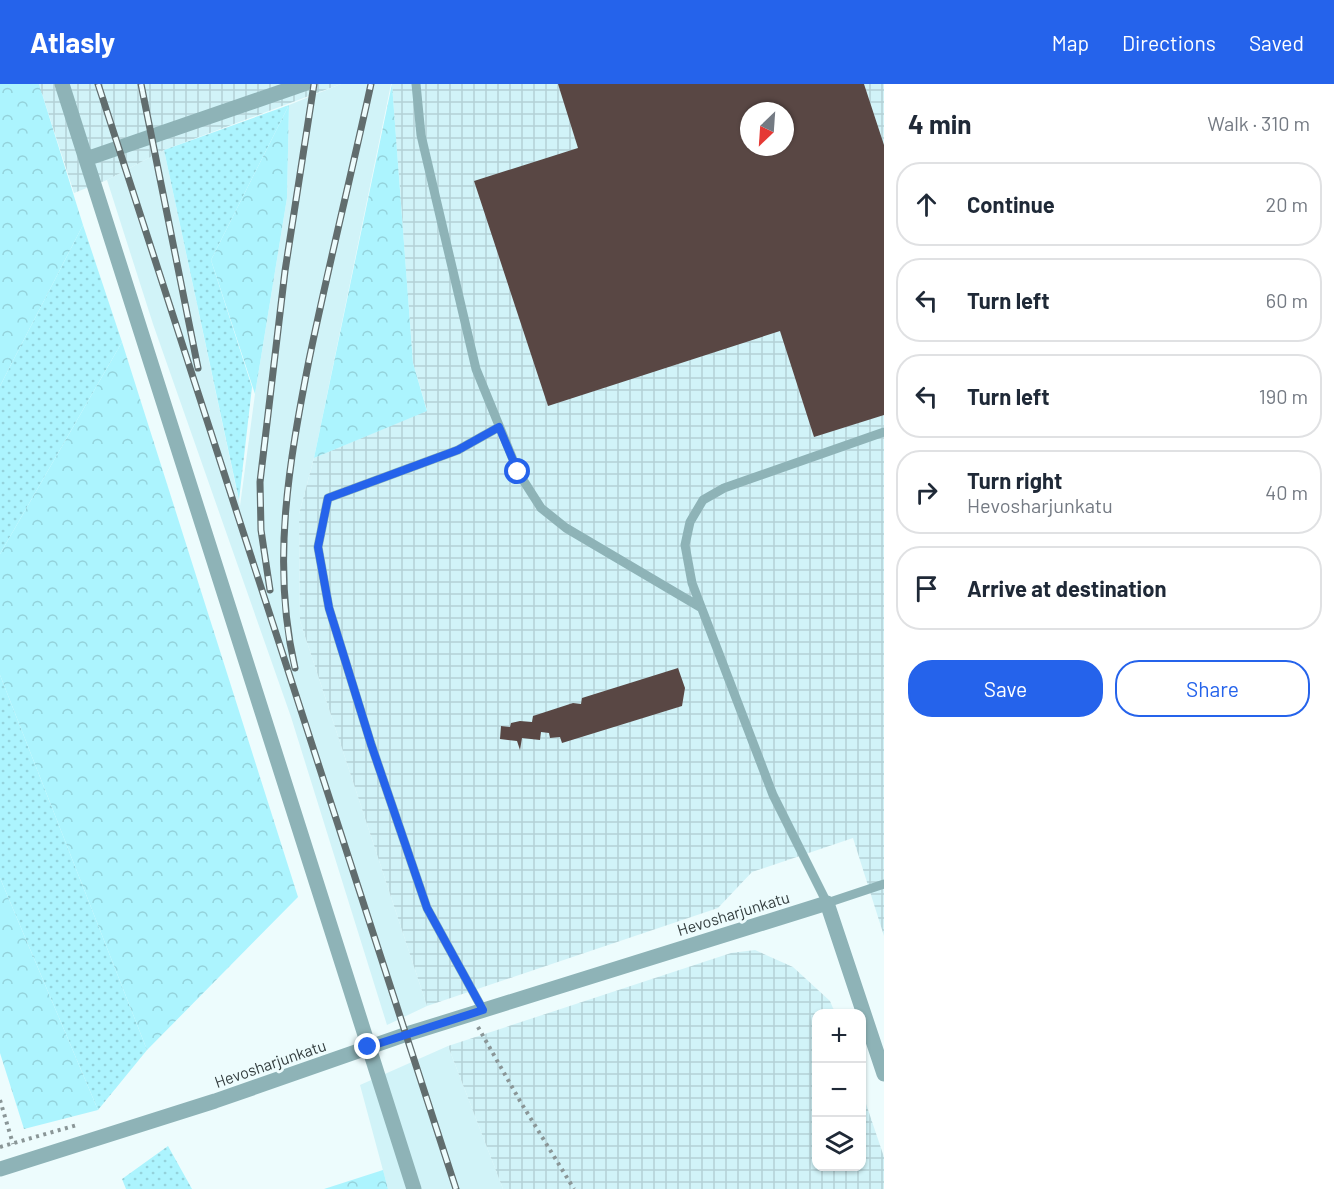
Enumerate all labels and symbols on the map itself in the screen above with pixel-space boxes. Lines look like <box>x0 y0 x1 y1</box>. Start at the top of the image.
north arrow <box>740 102 794 156</box>
route start <box>504 458 530 484</box>
street label: Hevosharjunkatu <box>674 887 792 939</box>
route end <box>354 1033 380 1059</box>
street label: Hevosharjunkatu <box>212 1035 328 1091</box>

